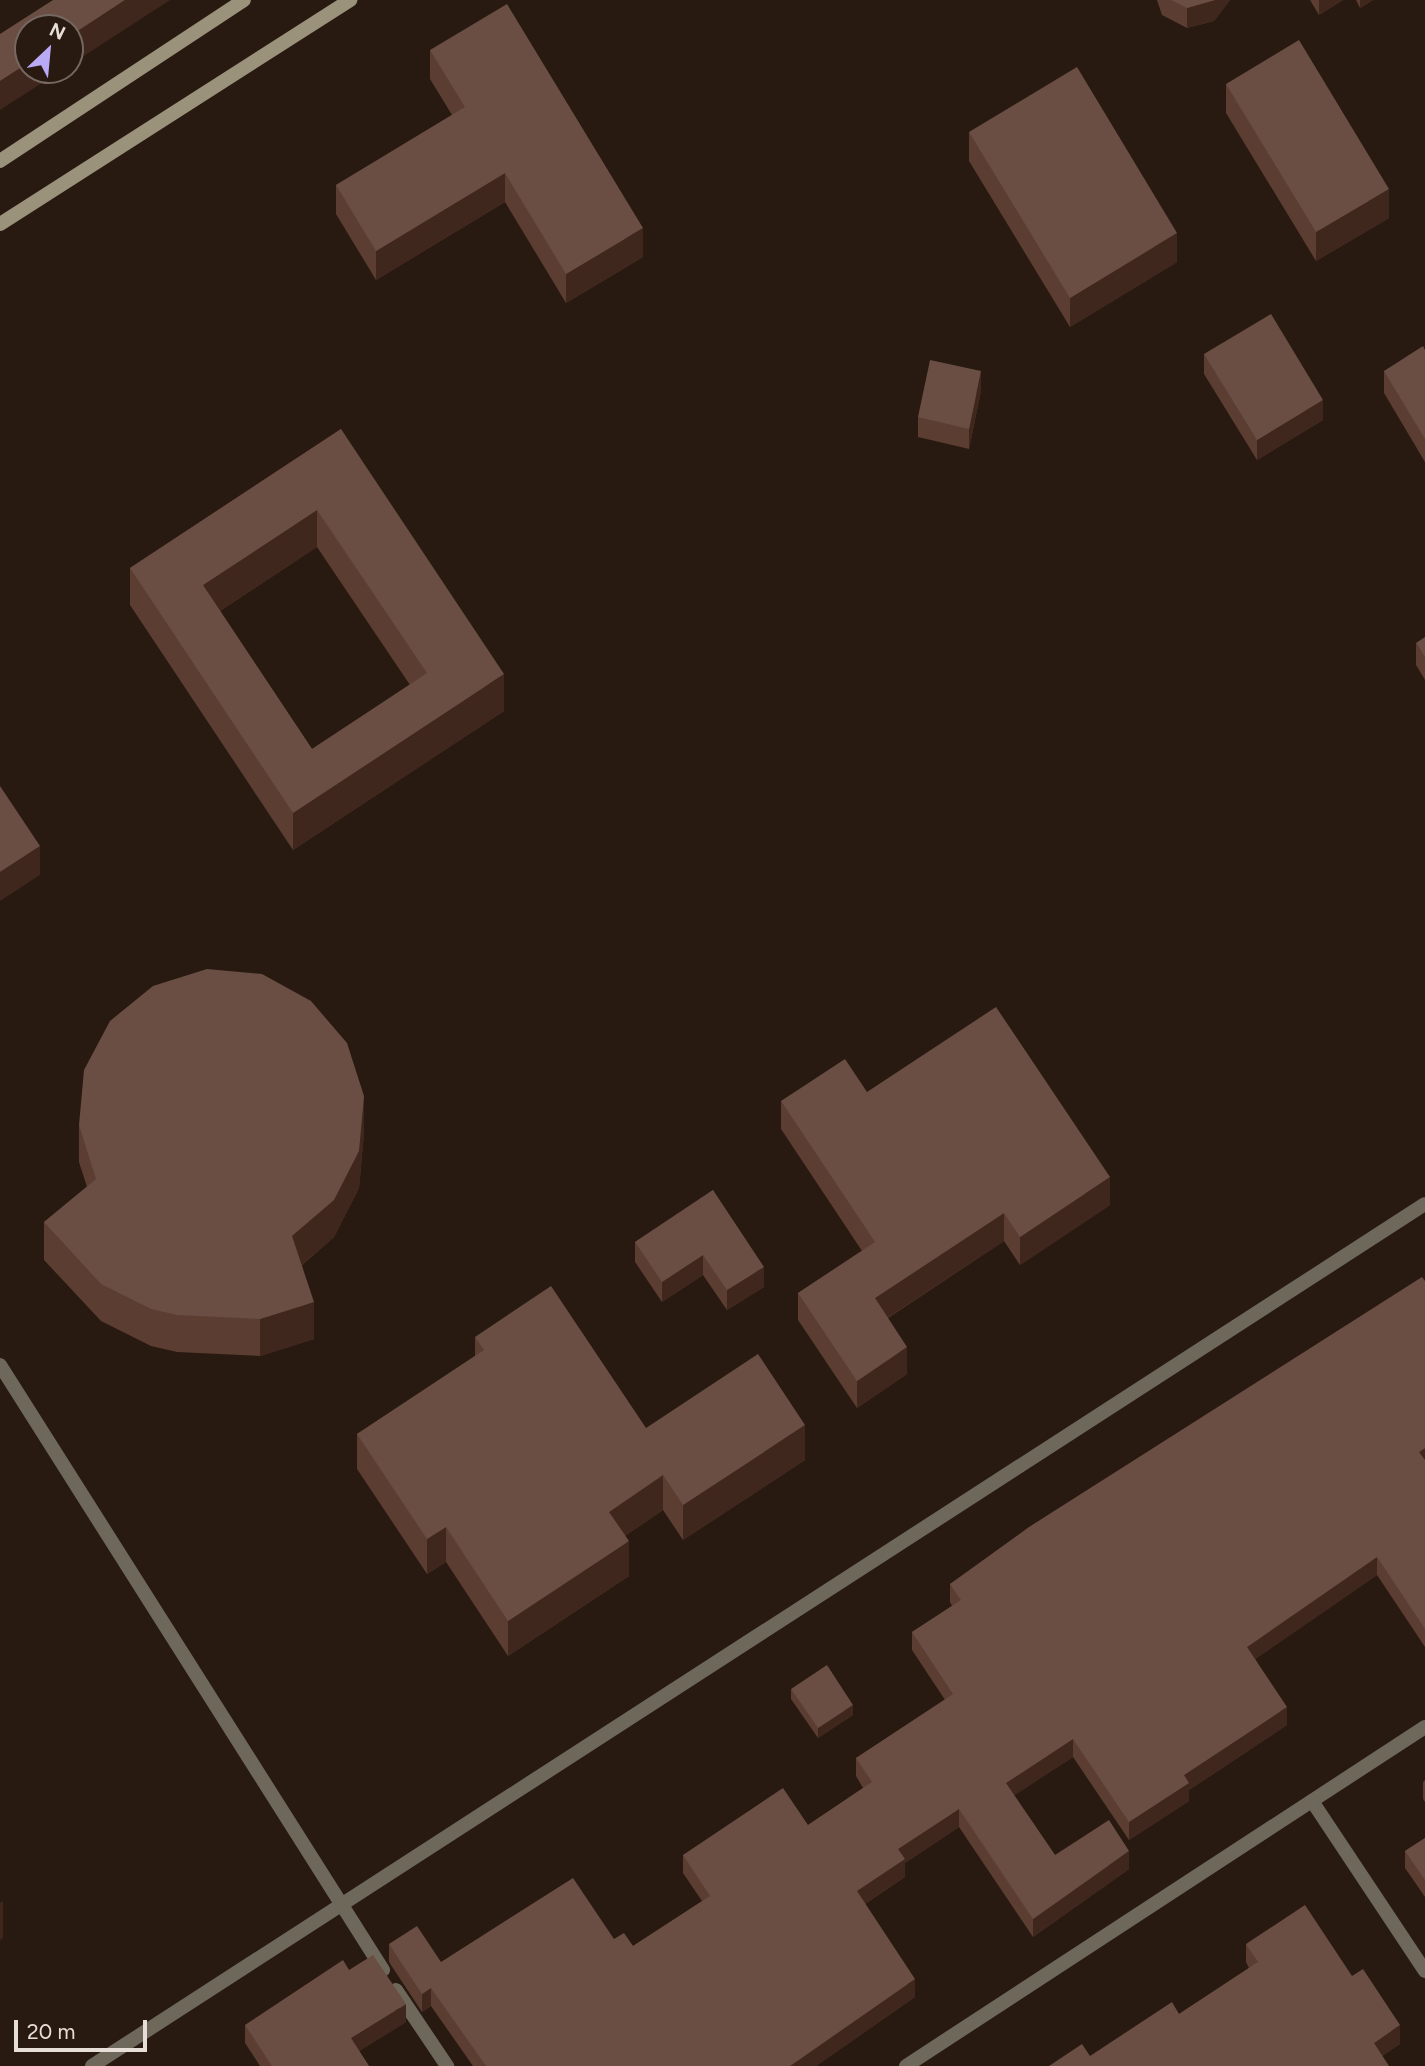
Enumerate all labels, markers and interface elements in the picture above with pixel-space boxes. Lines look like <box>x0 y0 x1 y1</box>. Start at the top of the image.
north arrow <box>14 14 84 84</box>
text: N <box>46 18 69 45</box>
scale bar <box>18 2007 150 2050</box>
text: 20 m <box>27 2019 75 2044</box>

